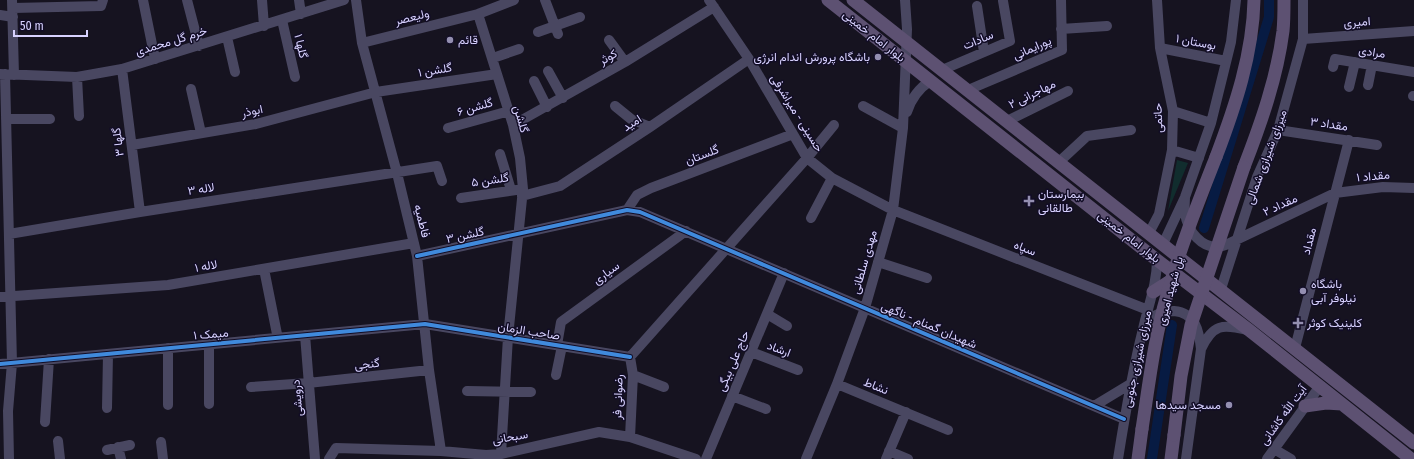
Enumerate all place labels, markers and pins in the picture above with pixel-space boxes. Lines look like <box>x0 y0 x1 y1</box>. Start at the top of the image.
place label: قائم <box>458 33 478 48</box>
marker: قائم <box>445 35 455 45</box>
place label: باشگاه پرورش اندام انرژی <box>754 50 870 65</box>
marker: باشگاه پرورش اندام انرژی <box>873 52 883 62</box>
place label: بیمارستان طالقانی <box>1038 187 1084 216</box>
marker: بیمارستان طالقانی <box>1023 195 1035 207</box>
place label: باشگاه نیلوفر آبی <box>1311 277 1356 306</box>
marker: باشگاه نیلوفر آبی <box>1298 286 1308 296</box>
place label: کلینیک کوثر <box>1306 316 1362 331</box>
marker: کلینیک کوثر <box>1292 317 1304 329</box>
place label: مسجد سیدها <box>1155 398 1221 412</box>
marker: مسجد سیدها <box>1224 400 1234 410</box>

